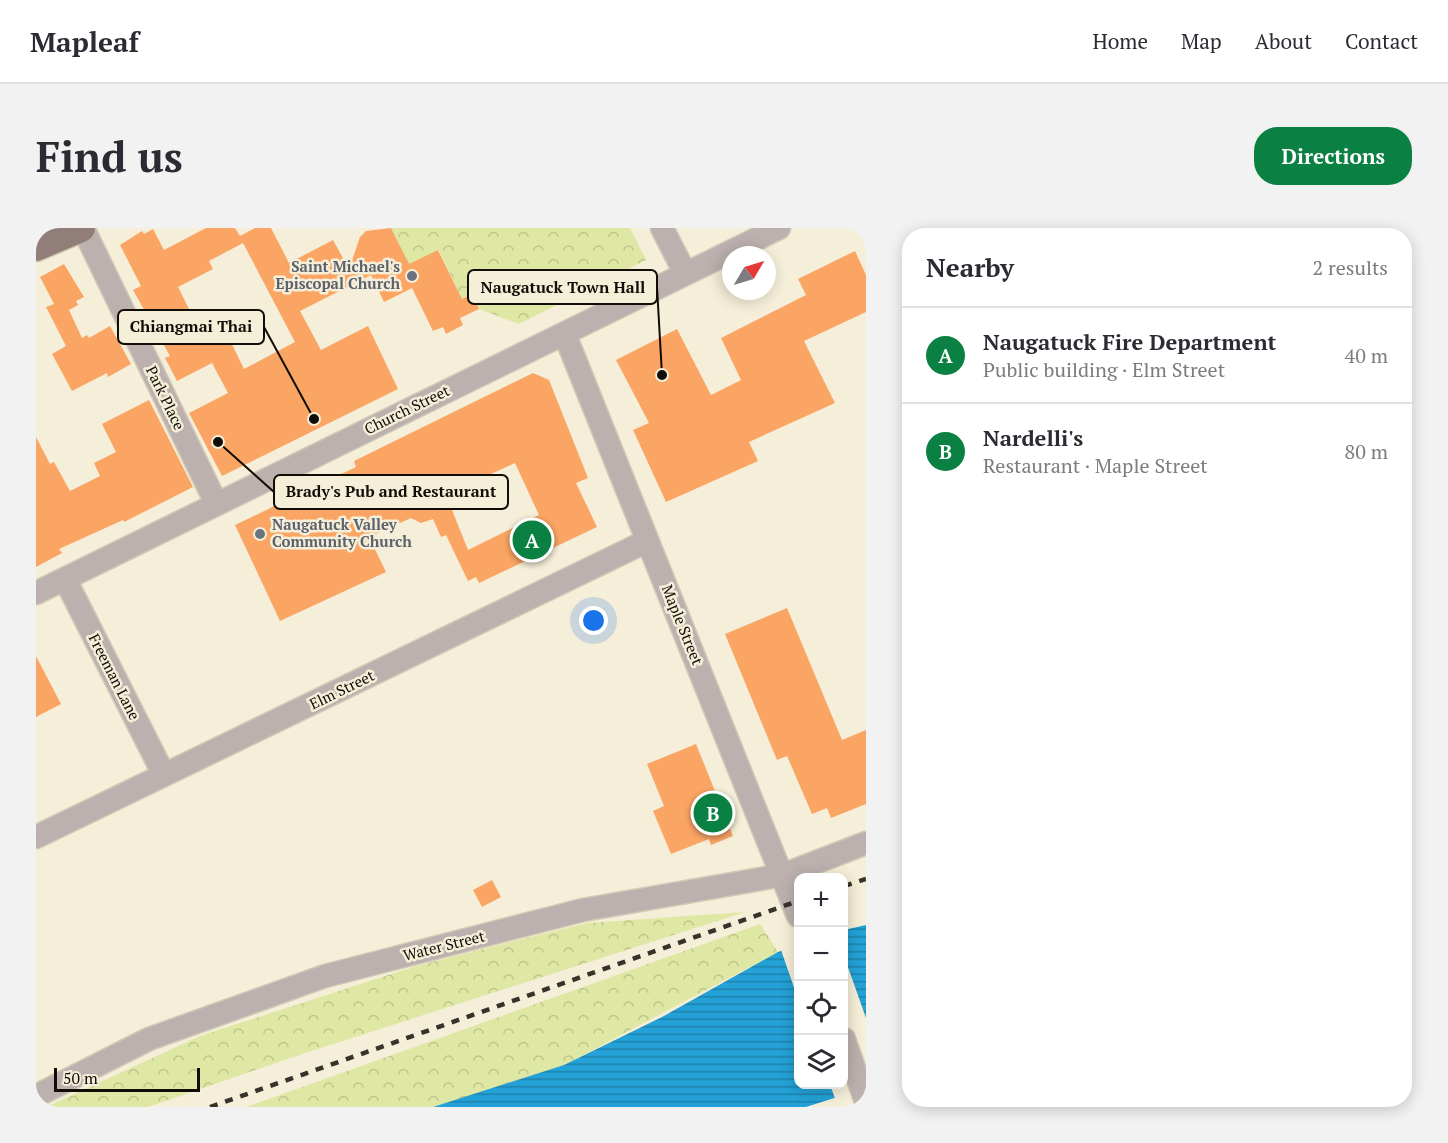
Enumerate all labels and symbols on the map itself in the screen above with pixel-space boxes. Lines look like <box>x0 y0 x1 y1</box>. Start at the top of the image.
north arrow <box>722 246 776 300</box>
place label: Saint Michael's Episcopal Church <box>276 256 400 293</box>
marker: Saint Michael's Episcopal Church <box>405 269 419 283</box>
callout: Naugatuck Town Hall <box>468 270 657 304</box>
text: Naugatuck Town Hall <box>481 276 645 298</box>
callout: Chiangmai Thai <box>118 310 264 344</box>
text: Chiangmai Thai <box>130 315 252 337</box>
street label: Park Place <box>142 362 190 433</box>
street label: Church Street <box>361 380 453 438</box>
callout: Brady's Pub and Restaurant <box>274 475 508 509</box>
text: Brady's Pub and Restaurant <box>286 480 497 502</box>
place label: Naugatuck Valley Community Church <box>272 514 412 551</box>
pin: A <box>512 518 552 562</box>
marker: Naugatuck Valley Community Church <box>253 527 267 541</box>
street label: Maple Street <box>658 582 708 668</box>
your location <box>579 606 608 635</box>
street label: Freeman Lane <box>85 630 145 723</box>
street label: Elm Street <box>306 665 378 713</box>
pin: B <box>694 790 732 836</box>
street label: Water Street <box>401 925 487 965</box>
scale bar <box>54 1065 200 1092</box>

